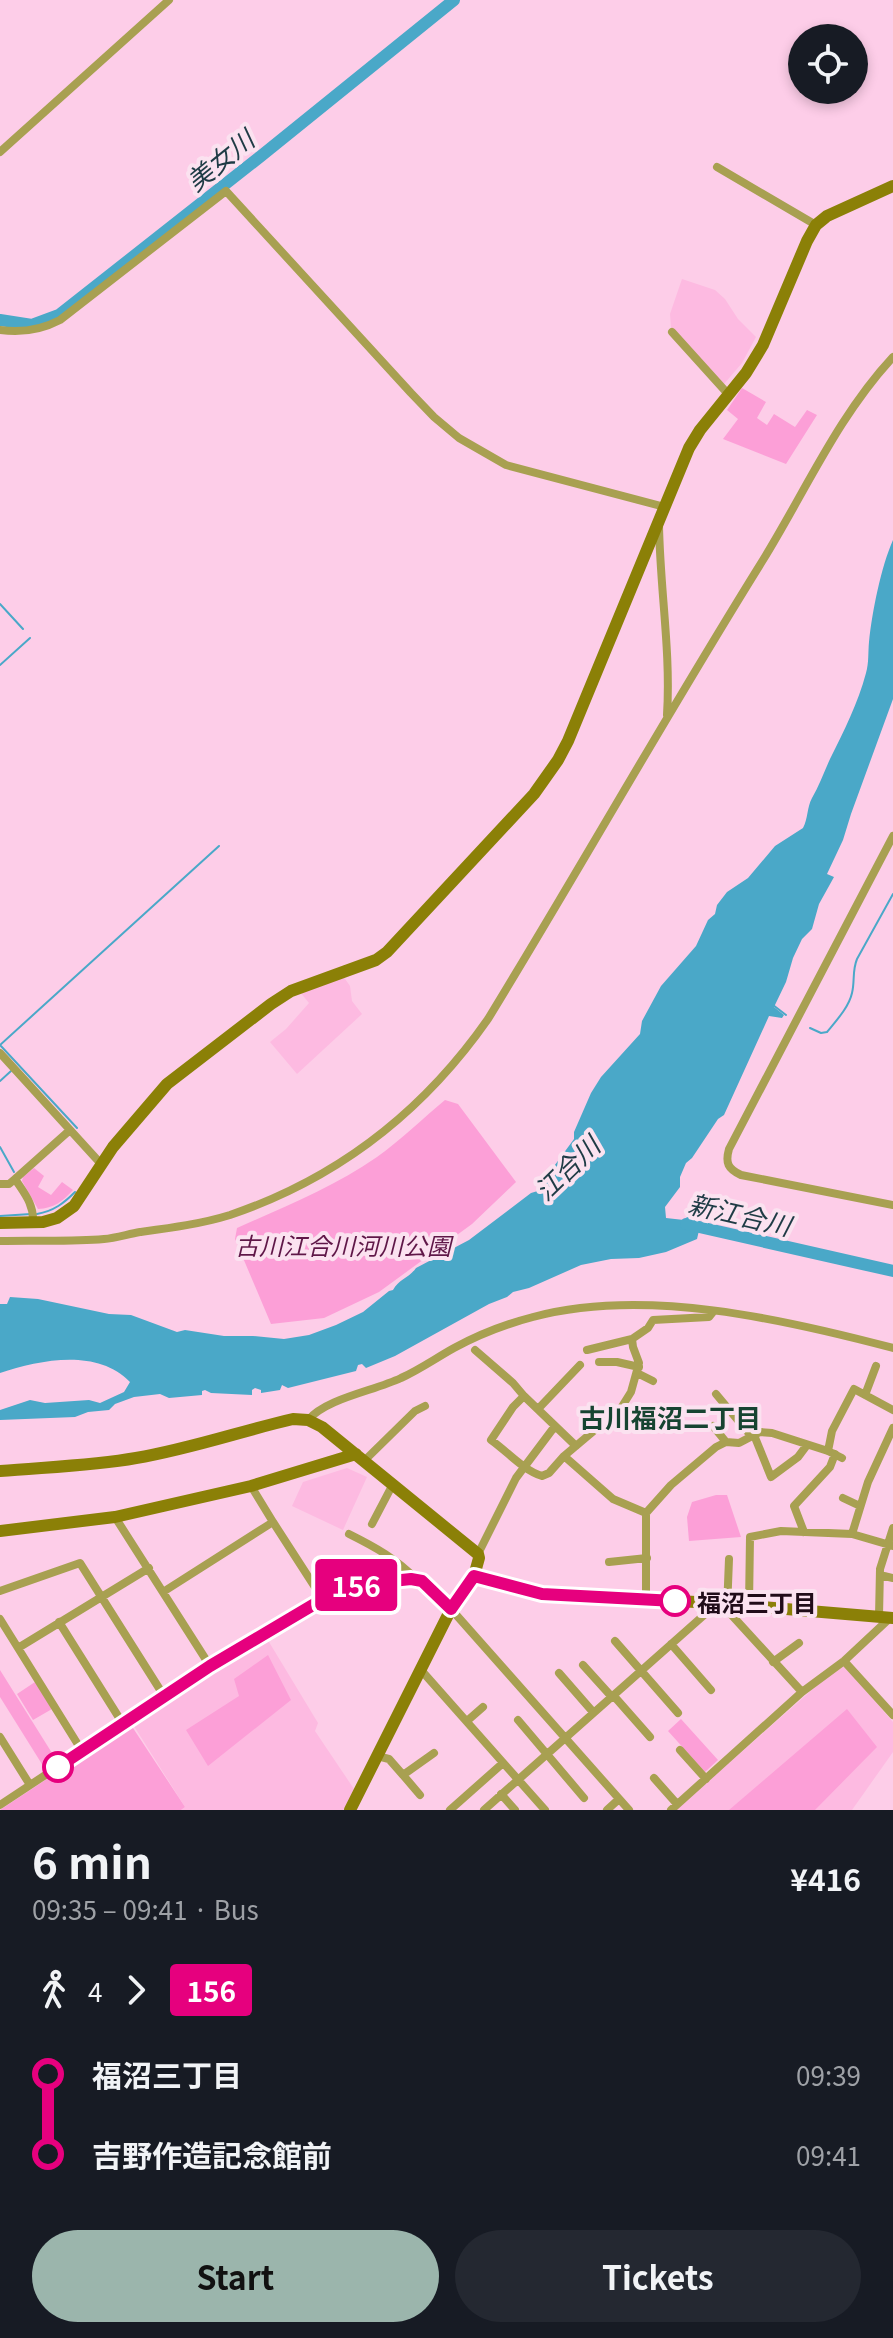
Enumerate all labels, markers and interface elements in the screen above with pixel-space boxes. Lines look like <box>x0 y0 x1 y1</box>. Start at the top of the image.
map controls <box>788 24 868 104</box>
button: locate <box>788 24 868 104</box>
water label: 美女川 <box>177 118 263 198</box>
water label: 江合川 <box>525 1125 609 1207</box>
water label: 新江合川 <box>685 1183 798 1243</box>
park label: 古川江合川河川公園 <box>235 1227 454 1262</box>
district label: 古川福沼二丁目 <box>579 1398 761 1435</box>
line badge: 156 <box>310 1559 402 1611</box>
text: 156 <box>331 1565 381 1605</box>
place label: 福沼三丁目 <box>697 1584 817 1619</box>
marker: 福沼三丁目 <box>660 1586 690 1616</box>
unlabelled marker <box>43 1752 73 1782</box>
text: 6 min <box>32 1828 152 1892</box>
text: ¥416 <box>790 1856 861 1900</box>
text: 09:35 – 09:41 · Bus <box>32 1890 259 1927</box>
icon: walk <box>32 1968 76 2012</box>
icon: forward <box>114 1968 158 2012</box>
text: 156 <box>186 1970 236 2010</box>
text: 4 <box>88 1972 102 2009</box>
text: 福沼三丁目 <box>92 2052 242 2096</box>
text: 09:39 <box>796 2056 861 2093</box>
text: 吉野作造記念館前 <box>92 2132 332 2176</box>
text: 09:41 <box>796 2136 861 2173</box>
button: Start <box>32 2230 439 2322</box>
button: Tickets <box>455 2230 861 2322</box>

